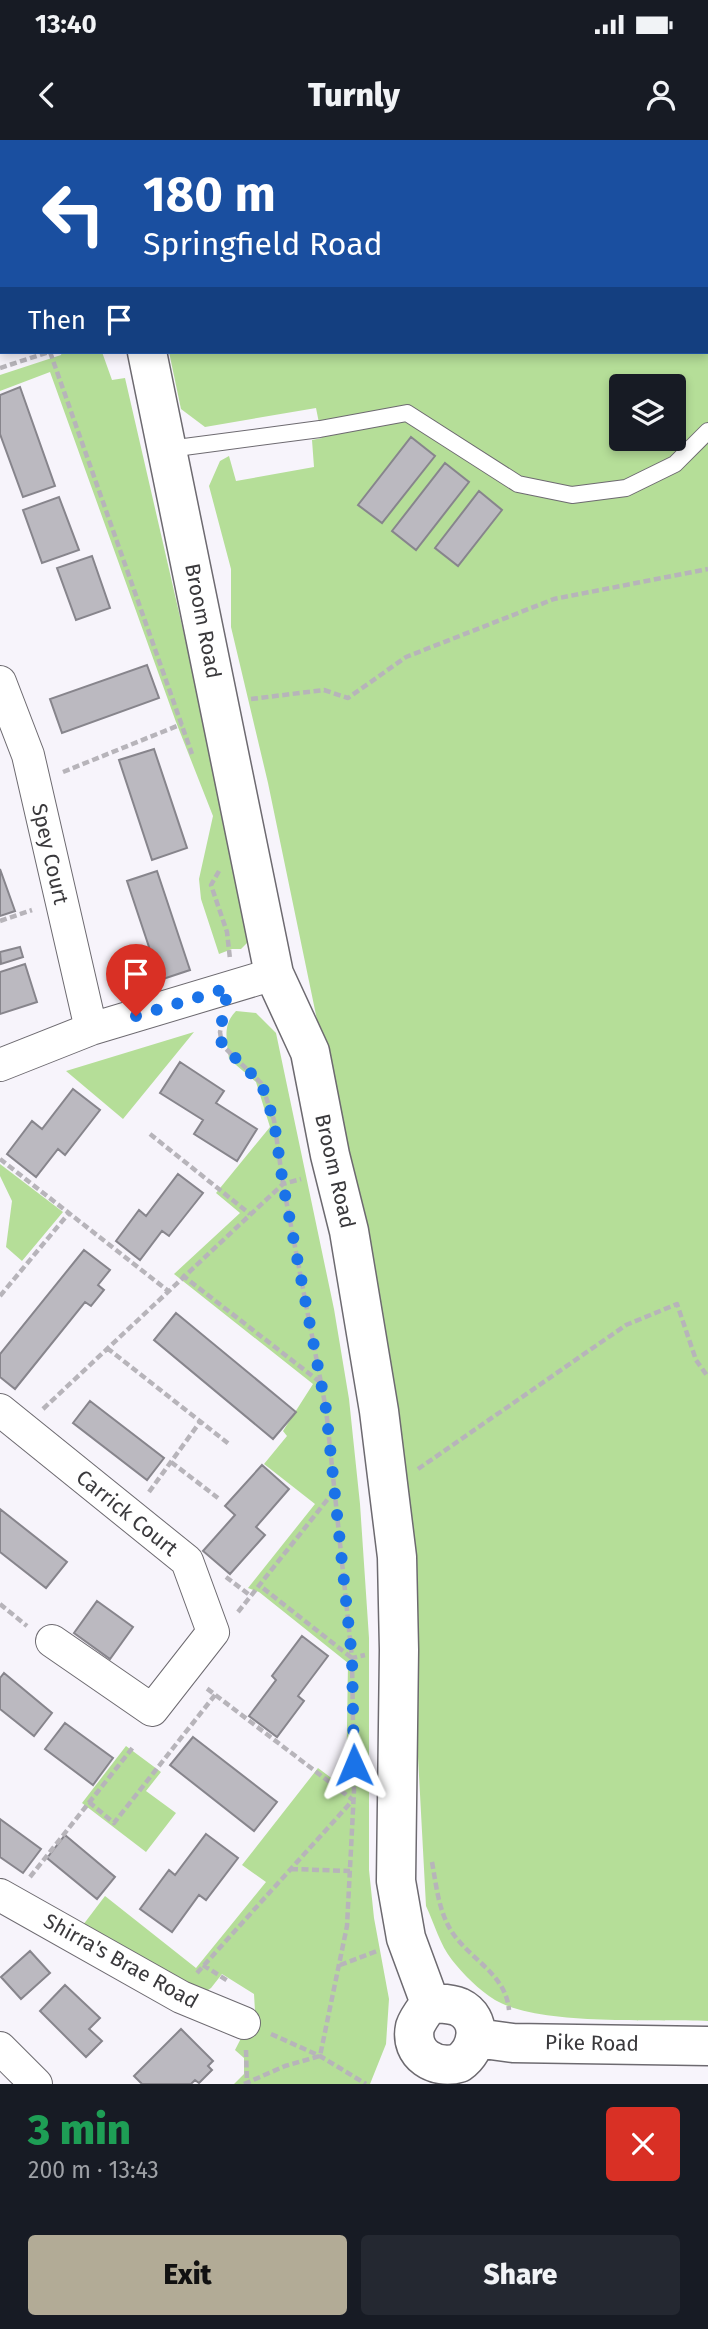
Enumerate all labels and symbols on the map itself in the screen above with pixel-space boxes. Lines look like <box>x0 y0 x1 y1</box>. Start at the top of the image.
street label: Broom Road <box>179 561 227 681</box>
street label: Spey Court <box>26 801 74 907</box>
pin <box>106 944 166 1016</box>
street label: Broom Road <box>309 1111 361 1231</box>
street label: Carrick Court <box>71 1464 183 1562</box>
position arrow <box>317 1728 391 1802</box>
street label: Shirra's Brae Road <box>39 1908 203 2014</box>
street label: Pike Road <box>545 2029 639 2057</box>

